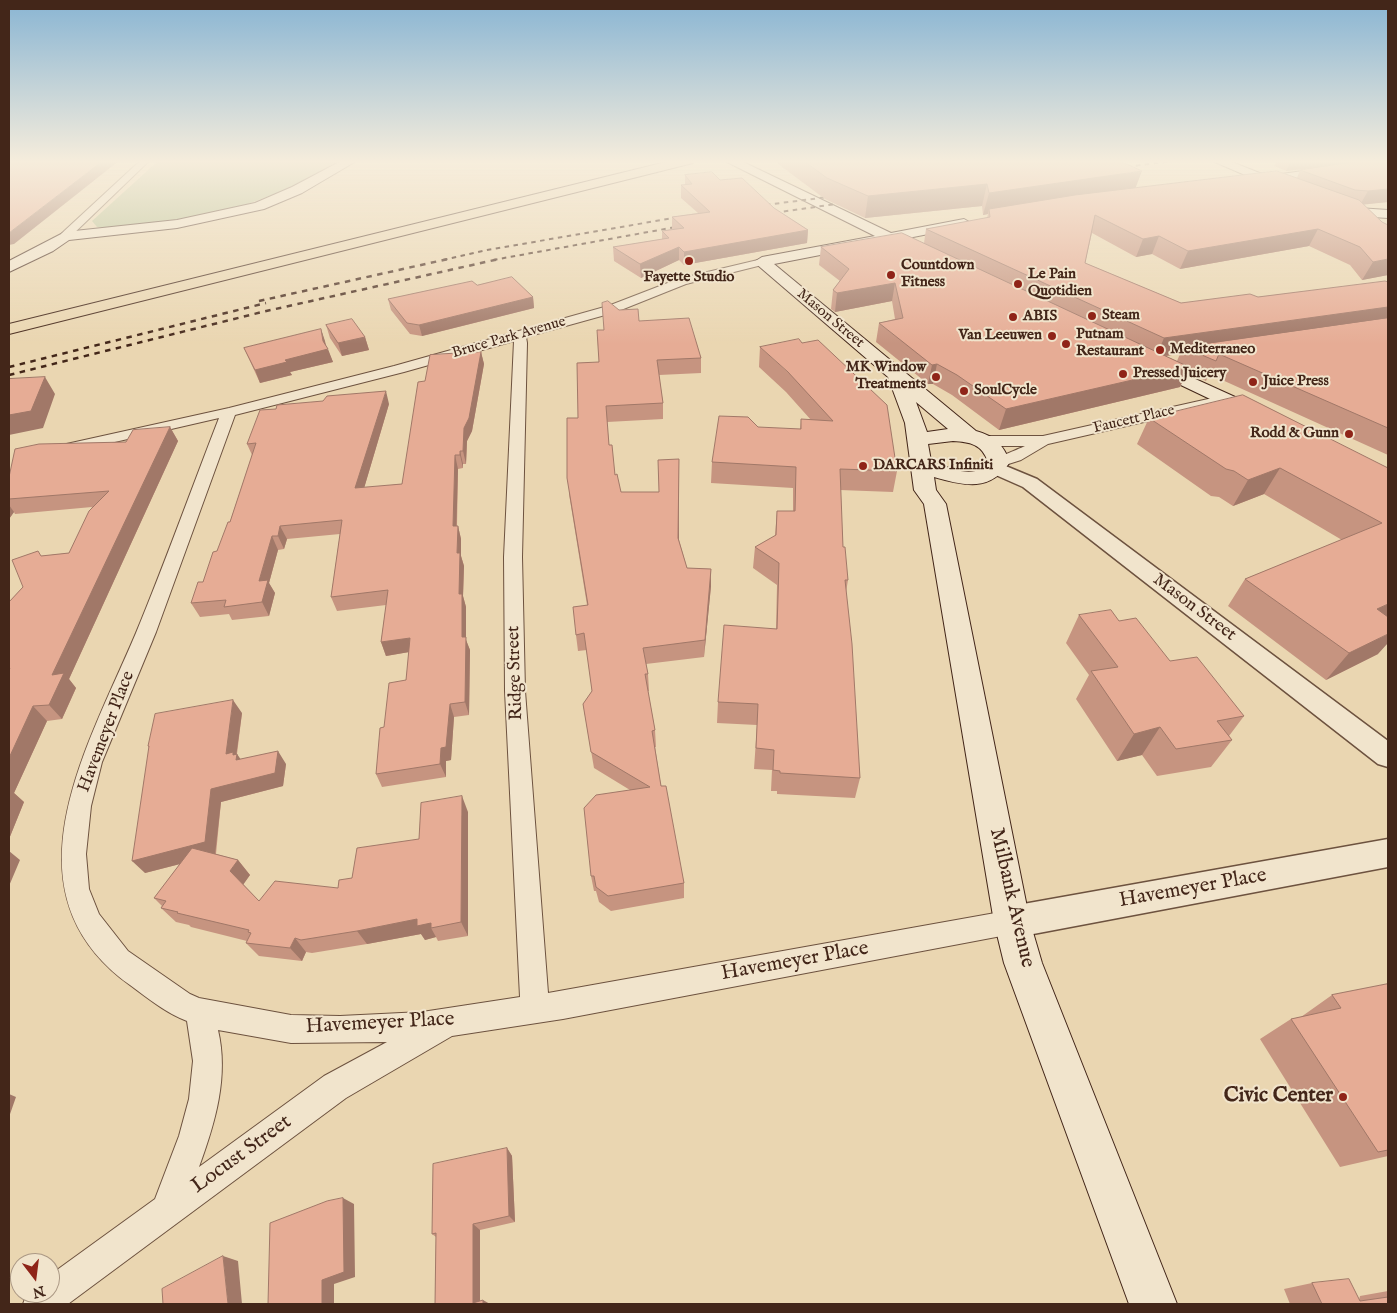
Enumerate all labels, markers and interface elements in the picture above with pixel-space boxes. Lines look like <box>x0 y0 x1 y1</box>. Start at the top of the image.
marker: Fayette Studio <box>683 255 695 267</box>
place label: Countdown Fitness <box>901 257 974 292</box>
place label: Le Pain Quotidien <box>1028 266 1092 301</box>
place label: Fayette Studio <box>644 269 734 287</box>
marker: Countdown Fitness <box>885 269 897 281</box>
marker: Le Pain Quotidien <box>1012 278 1024 290</box>
street label: Mason Street <box>793 286 867 352</box>
place label: Steam <box>1102 307 1140 325</box>
place label: ABIS <box>1023 308 1057 326</box>
marker: Steam <box>1086 310 1098 322</box>
marker: ABIS <box>1007 311 1019 323</box>
street label: Bruce Park Avenue <box>450 313 568 363</box>
place label: Putnam Restaurant <box>1076 326 1144 361</box>
place label: Van Leeuwen <box>958 327 1042 345</box>
marker: Van Leeuwen <box>1046 330 1058 342</box>
marker: Putnam Restaurant <box>1060 338 1072 350</box>
place label: Mediterraneo <box>1170 341 1255 359</box>
marker: Mediterraneo <box>1154 344 1166 356</box>
place label: MK Window Treatments <box>846 359 926 394</box>
place label: Pressed Juicery <box>1133 365 1226 383</box>
marker: Pressed Juicery <box>1117 368 1129 380</box>
marker: MK Window Treatments <box>930 371 942 383</box>
place label: Juice Press <box>1263 373 1329 391</box>
marker: Juice Press <box>1247 376 1259 388</box>
place label: SoulCycle <box>974 382 1037 400</box>
marker: SoulCycle <box>958 385 970 397</box>
street label: Faucett Place <box>1092 402 1176 438</box>
place label: Rodd & Gunn <box>1250 425 1339 443</box>
marker: Rodd & Gunn <box>1343 428 1355 440</box>
place label: DARCARS Infiniti <box>873 457 993 475</box>
marker: DARCARS Infiniti <box>857 460 869 472</box>
street label: Mason Street <box>1148 570 1240 646</box>
street label: Ridge Street <box>504 625 528 721</box>
street label: Havemeyer Place <box>74 668 140 796</box>
street label: Milbank Avenue <box>983 826 1039 970</box>
street label: Havemeyer Place <box>1117 864 1269 914</box>
street label: Havemeyer Place <box>719 937 871 987</box>
street label: Havemeyer Place <box>305 1008 455 1040</box>
place label: Civic Center <box>1224 1084 1333 1110</box>
marker: Civic Center <box>1337 1091 1349 1103</box>
street label: Locust Street <box>187 1110 297 1200</box>
north arrow <box>10 1253 60 1303</box>
text: N <box>30 1281 47 1302</box>

